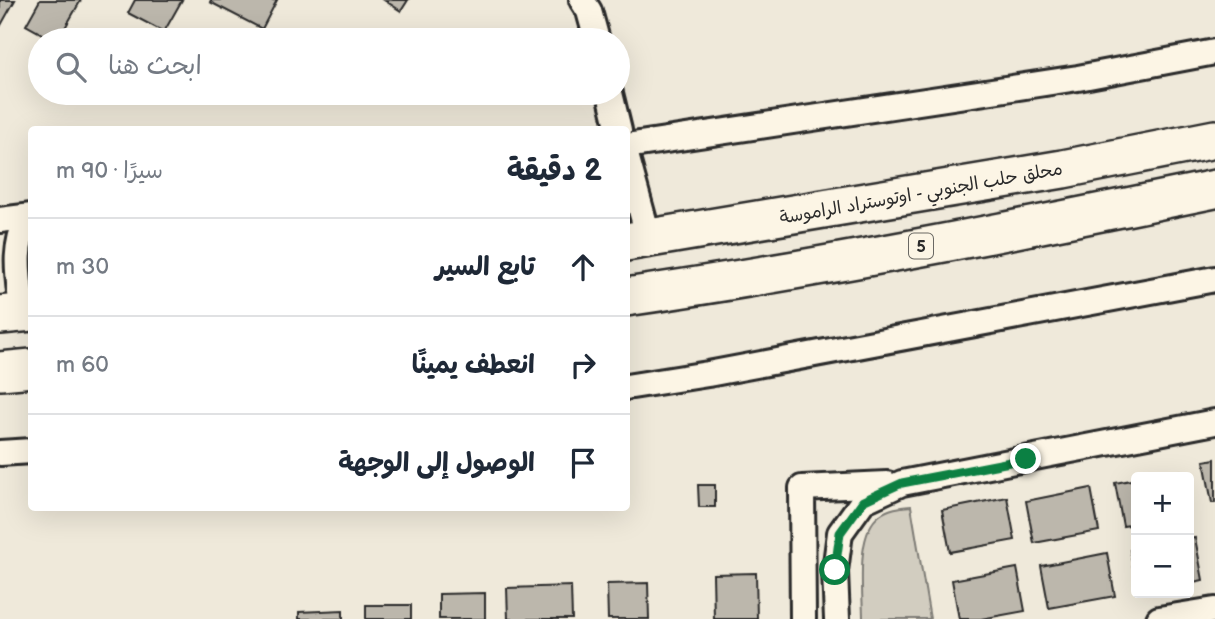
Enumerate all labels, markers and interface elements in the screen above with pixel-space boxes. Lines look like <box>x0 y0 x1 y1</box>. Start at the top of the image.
search box <box>28 28 630 105</box>
icon: search <box>52 48 90 86</box>
text: ابحث هنا <box>108 51 202 82</box>
text: 2 دقيقة <box>507 153 602 189</box>
text: سيرًا · 90 m <box>56 157 163 185</box>
street label: محلق حلب الجنوبي - اوتوستراد الراموسة <box>778 158 1065 234</box>
road number: 5 <box>909 234 933 258</box>
icon: ahead <box>564 248 602 286</box>
text: تابع السير <box>435 252 535 283</box>
text: 30 m <box>56 253 109 281</box>
icon: right <box>564 346 602 384</box>
text: انعطف يمينًا <box>412 350 535 381</box>
text: 60 m <box>56 351 109 379</box>
route end <box>1010 443 1041 474</box>
icon: arrive <box>564 444 602 482</box>
text: الوصول إلى الوجهة <box>338 448 535 479</box>
map controls <box>1131 472 1194 598</box>
button: + <box>1131 472 1194 535</box>
button: − <box>1131 535 1194 598</box>
route start <box>819 554 850 585</box>

